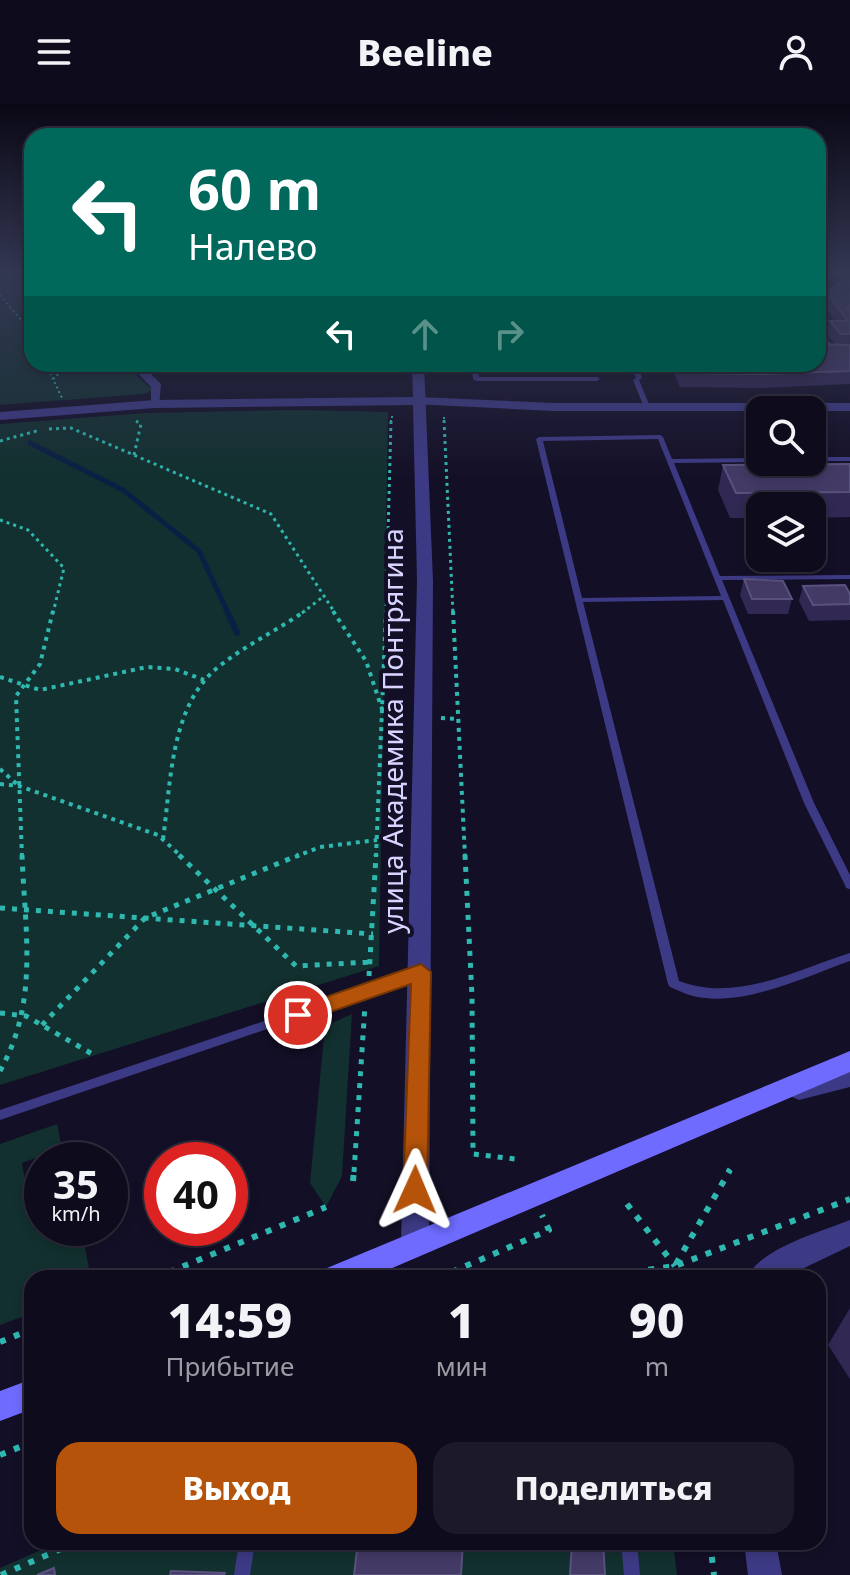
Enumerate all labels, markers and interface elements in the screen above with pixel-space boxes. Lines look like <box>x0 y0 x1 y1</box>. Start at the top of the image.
text: Beeline <box>357 28 493 77</box>
icon: menu <box>32 30 76 74</box>
icon: person <box>774 30 818 74</box>
text: 60 m <box>188 150 321 226</box>
icon: left <box>56 160 160 264</box>
text: Налево <box>188 222 317 271</box>
icon: left <box>319 312 363 356</box>
icon: ahead <box>403 312 447 356</box>
icon: right <box>487 312 531 356</box>
map controls <box>746 396 826 572</box>
button: search <box>746 396 826 476</box>
button: layers <box>746 492 826 572</box>
street label: улица Академика Понтрягина <box>373 528 411 934</box>
pin <box>264 981 332 1049</box>
icon: arrive <box>276 993 320 1037</box>
speed limit sign: 40 <box>144 1142 248 1246</box>
position arrow <box>373 1148 457 1232</box>
text: 35 <box>53 1156 99 1211</box>
text: km/h <box>51 1200 101 1227</box>
text: 14:59 <box>167 1287 292 1352</box>
text: 1 <box>448 1287 476 1352</box>
text: 90 <box>629 1287 685 1352</box>
text: Прибытие <box>165 1348 294 1384</box>
text: мин <box>436 1348 488 1384</box>
text: m <box>645 1348 669 1384</box>
button: Выход <box>56 1442 417 1534</box>
button: Поделиться <box>433 1442 794 1534</box>

